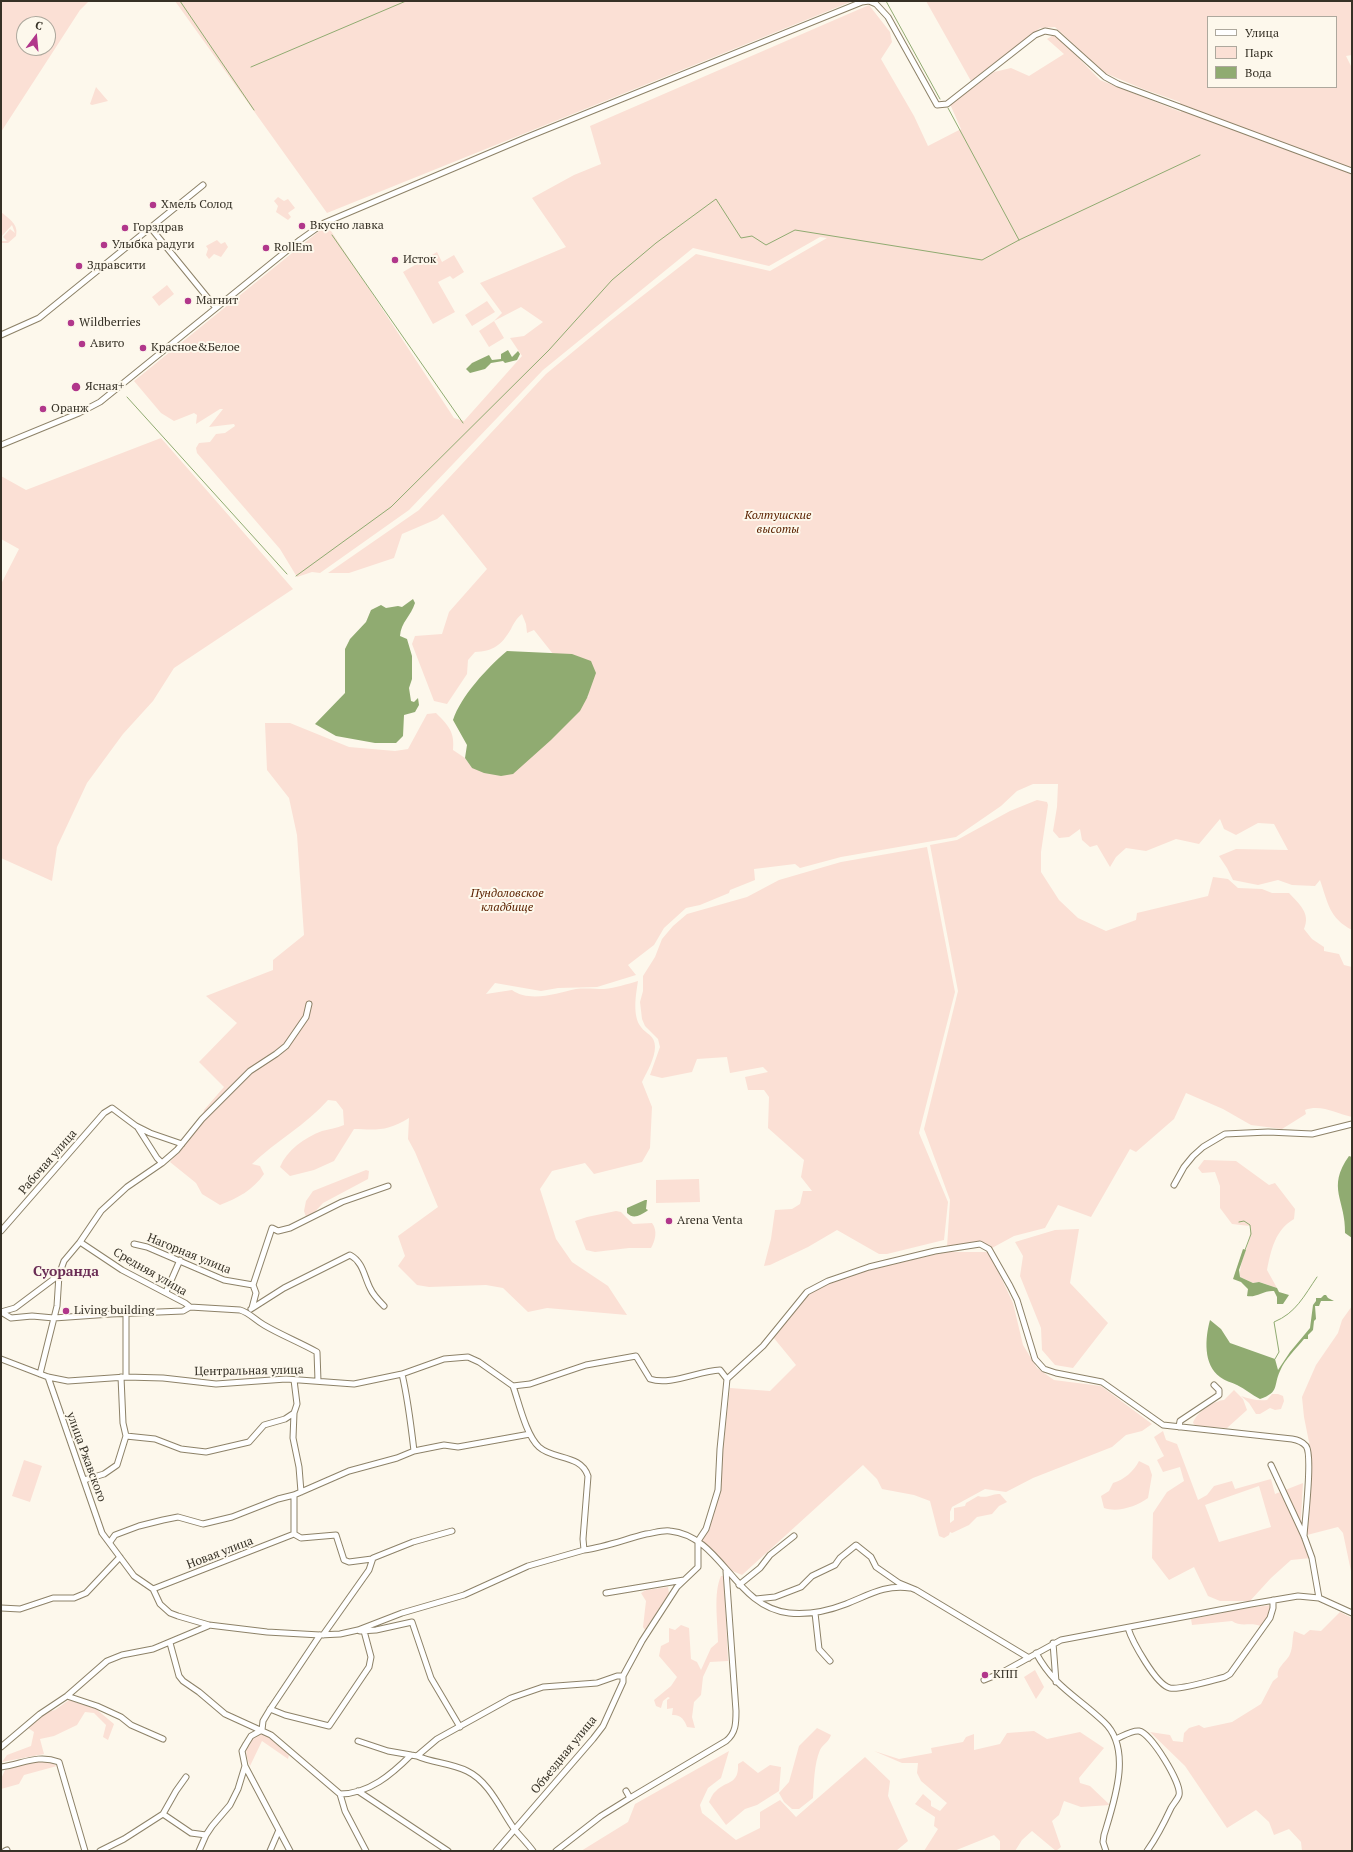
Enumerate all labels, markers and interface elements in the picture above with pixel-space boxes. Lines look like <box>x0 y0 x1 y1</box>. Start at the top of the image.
north arrow <box>16 16 56 56</box>
legend <box>1207 16 1337 88</box>
text: С <box>34 18 44 33</box>
text: Улица <box>1245 25 1279 40</box>
text: Парк <box>1245 45 1273 60</box>
text: Вода <box>1245 65 1272 80</box>
place label: Хмель Солод <box>161 198 233 212</box>
marker: Хмель Солод <box>148 200 158 210</box>
place label: Вкусно лавка <box>310 219 384 233</box>
place label: Горздрав <box>133 221 184 235</box>
marker: Вкусно лавка <box>297 221 307 231</box>
marker: Горздрав <box>120 223 130 233</box>
place label: Улыбка радуги <box>112 238 194 252</box>
marker: Улыбка радуги <box>99 240 109 250</box>
place label: RollEm <box>274 241 313 255</box>
marker: RollEm <box>261 243 271 253</box>
place label: Исток <box>403 253 436 267</box>
marker: Исток <box>390 255 400 265</box>
place label: Здравсити <box>87 259 146 273</box>
marker: Здравсити <box>74 261 84 271</box>
place label: Магнит <box>196 294 238 308</box>
marker: Магнит <box>183 296 193 306</box>
place label: Wildberries <box>79 316 141 330</box>
marker: Wildberries <box>66 318 76 328</box>
place label: Авито <box>90 337 124 351</box>
marker: Авито <box>77 339 87 349</box>
place label: Красное&Белое <box>151 341 240 355</box>
marker: Красное&Белое <box>138 343 148 353</box>
place label: Ясная+ <box>85 380 124 394</box>
marker: Ясная+ <box>70 381 82 393</box>
place label: Оранж <box>51 402 89 416</box>
marker: Оранж <box>38 404 48 414</box>
park label: Колтушские высоты <box>745 509 811 537</box>
park label: Пундоловское кладбище <box>470 887 544 915</box>
street label: Рабочая улица <box>16 1127 80 1197</box>
place label: Arena Venta <box>677 1214 743 1228</box>
marker: Arena Venta <box>664 1216 674 1226</box>
street label: Нагорная улица <box>145 1231 233 1277</box>
street label: Средняя улица <box>110 1245 190 1299</box>
district label: Суоранда <box>33 1264 99 1280</box>
place label: Living building <box>74 1304 155 1318</box>
marker: Living building <box>61 1306 71 1316</box>
street label: Центральная улица <box>194 1363 304 1379</box>
street label: улица Ржавского <box>63 1410 109 1504</box>
street label: Новая улица <box>185 1534 255 1572</box>
place label: КПП <box>993 1668 1018 1682</box>
marker: КПП <box>980 1670 990 1680</box>
street label: Объездная улица <box>528 1713 600 1797</box>

